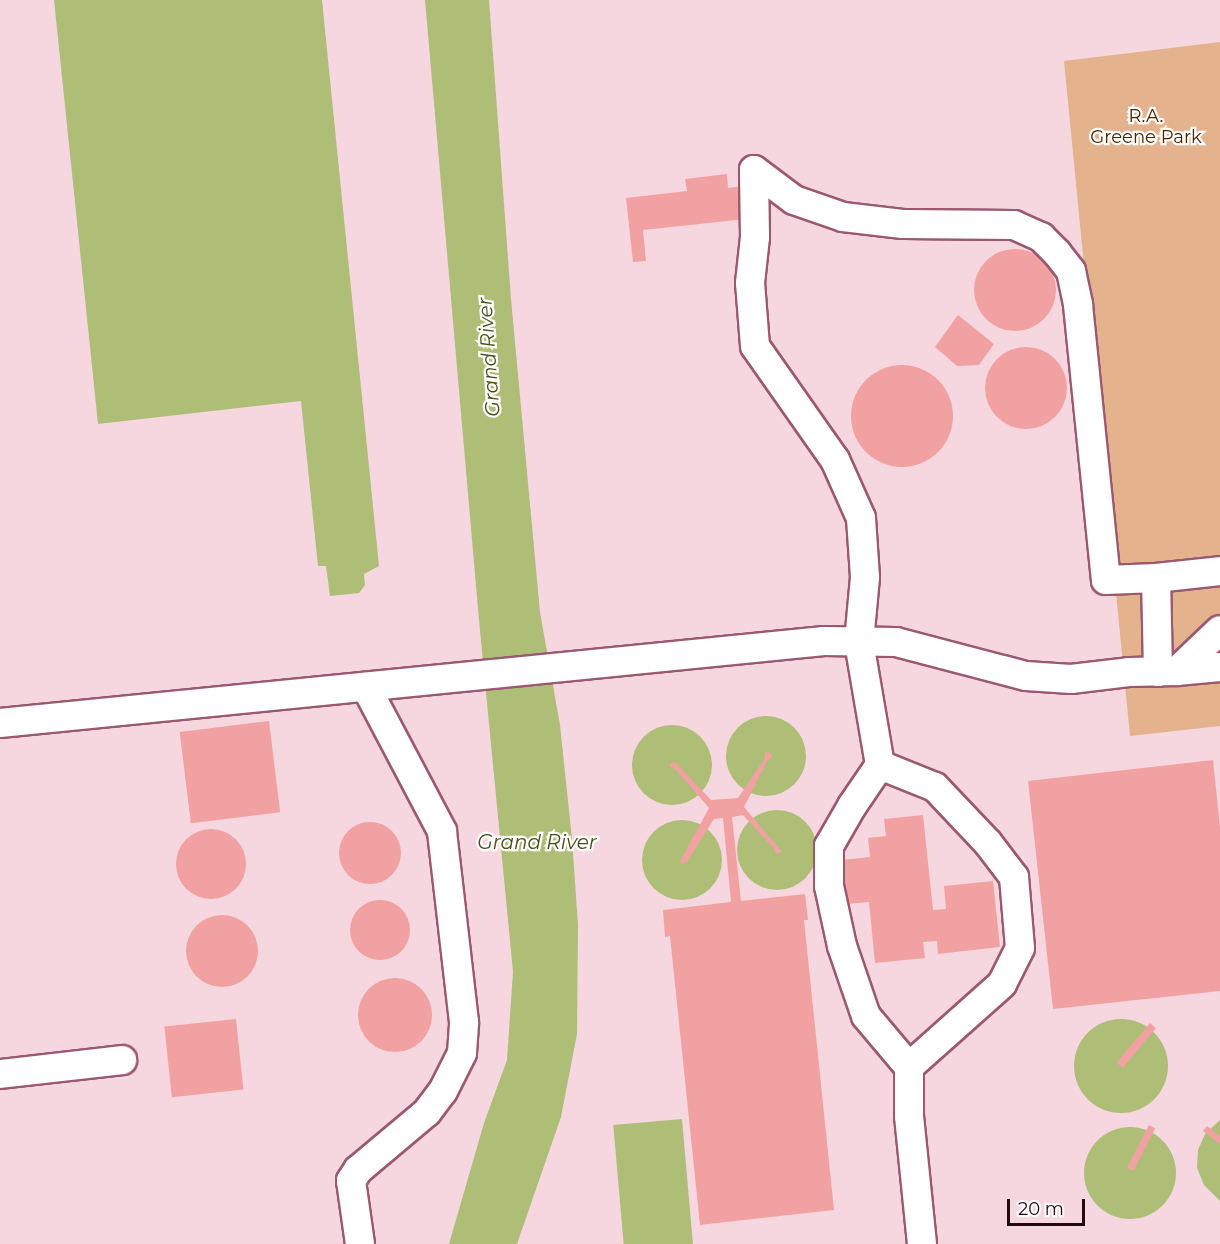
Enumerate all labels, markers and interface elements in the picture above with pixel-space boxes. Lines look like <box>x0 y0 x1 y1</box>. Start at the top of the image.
park label: R.A. Greene Park <box>1090 106 1202 148</box>
water label: Grand River <box>473 297 505 417</box>
water label: Grand River <box>477 830 597 854</box>
scale bar <box>1010 1187 1088 1225</box>
text: 20 m <box>1018 1198 1064 1220</box>

